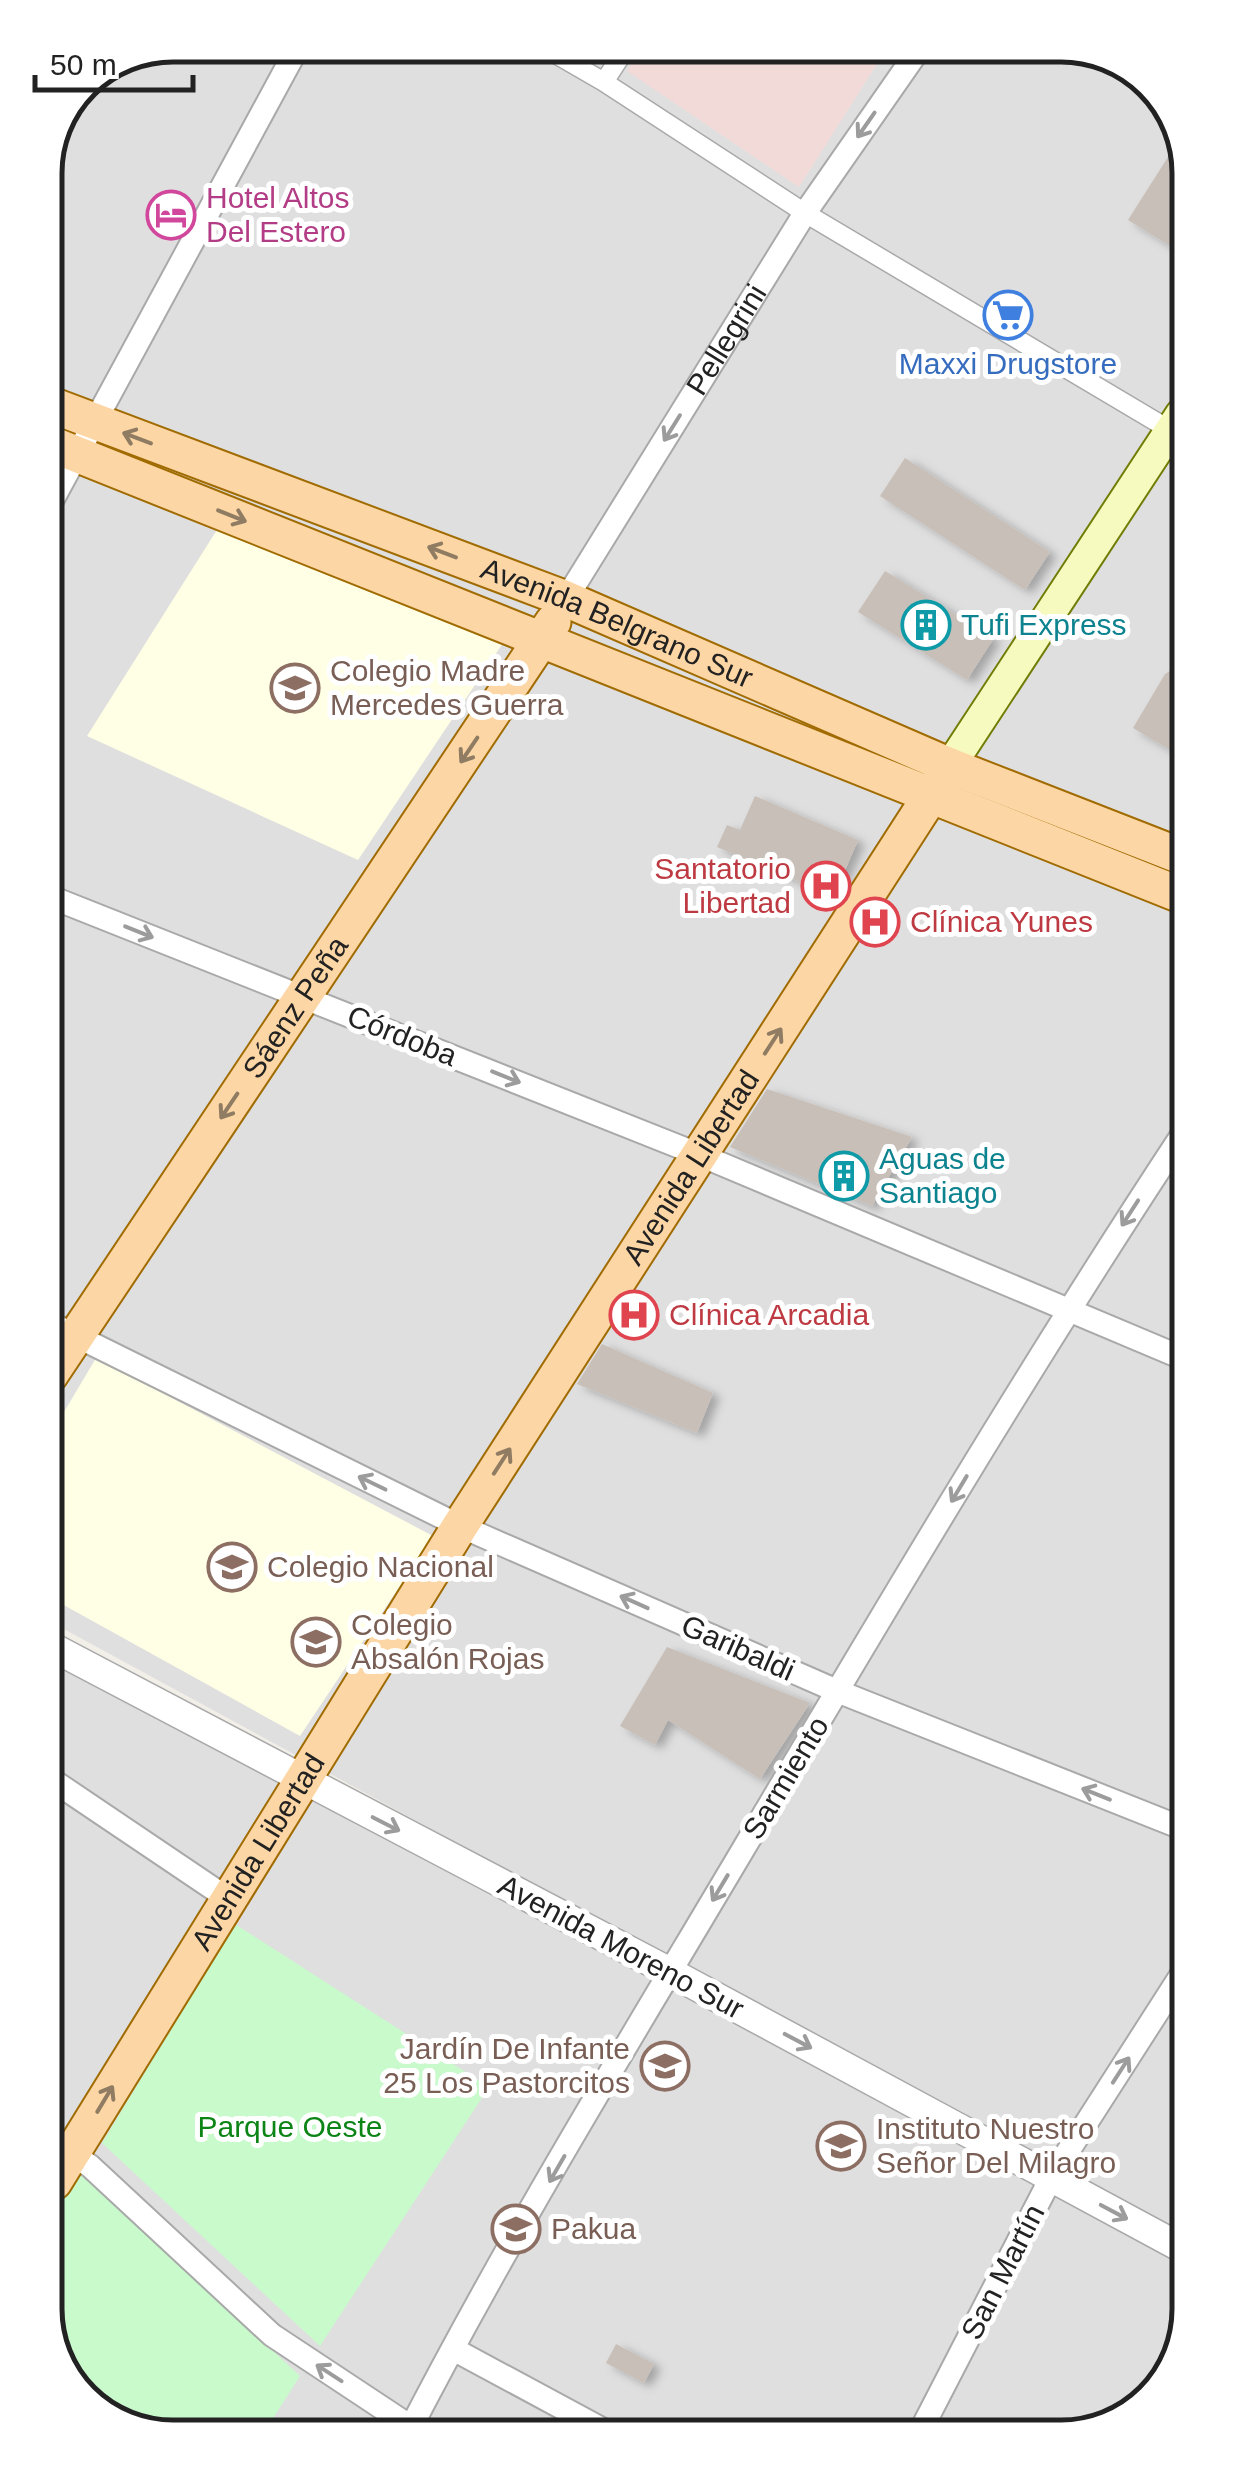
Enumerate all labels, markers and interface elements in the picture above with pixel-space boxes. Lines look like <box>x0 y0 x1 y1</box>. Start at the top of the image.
scale bar <box>35 30 192 92</box>
text: 50 m <box>50 48 117 81</box>
one-way arrow <box>856 111 877 139</box>
place label: Hotel Altos Del Estero <box>206 181 349 248</box>
hotel icon: Hotel Altos Del Estero <box>145 189 197 241</box>
street label: Pellegrini <box>680 278 773 401</box>
supermarket icon: Maxxi Drugstore <box>982 289 1034 341</box>
place label: Maxxi Drugstore <box>899 347 1117 380</box>
one-way arrow <box>661 413 682 442</box>
one-way arrow <box>123 428 153 446</box>
one-way arrow <box>216 508 247 526</box>
one-way arrow <box>427 542 457 560</box>
street label: Avenida Belgrano Sur <box>477 552 758 694</box>
building icon: Tufi Express <box>900 599 952 651</box>
place label: Tufi Express <box>961 608 1127 641</box>
place label: Colegio Madre Mercedes Guerra <box>330 654 564 721</box>
school or university icon: Colegio Madre Mercedes Guerra <box>269 662 321 714</box>
one-way arrow <box>459 735 480 763</box>
place label: Santatorio Libertad <box>654 852 791 919</box>
hospital icon: Santatorio Libertad <box>800 860 852 912</box>
hospital icon: Clínica Yunes <box>849 896 901 948</box>
place label: Clínica Yunes <box>910 905 1093 938</box>
one-way arrow <box>123 924 154 942</box>
street label: Sáenz Peña <box>236 930 354 1084</box>
street label: Córdoba <box>343 999 462 1073</box>
one-way arrow <box>763 1027 784 1056</box>
street label: Avenida Libertad <box>616 1064 765 1271</box>
one-way arrow <box>490 1070 521 1088</box>
one-way arrow <box>219 1092 240 1120</box>
place label: Aguas de Santiago <box>879 1142 1006 1209</box>
building icon: Aguas de Santiago <box>818 1150 870 1202</box>
one-way arrow <box>1120 1198 1141 1227</box>
hospital icon: Clínica Arcadia <box>608 1289 660 1341</box>
place label: Clínica Arcadia <box>669 1298 869 1331</box>
one-way arrow <box>491 1447 512 1476</box>
one-way arrow <box>358 1472 388 1491</box>
one-way arrow <box>949 1474 969 1503</box>
school or university icon: Colegio Nacional <box>206 1541 258 1593</box>
place label: Colegio Nacional <box>267 1550 494 1583</box>
one-way arrow <box>619 1592 650 1610</box>
place label: Colegio Absalón Rojas <box>351 1608 544 1675</box>
street label: Garibaldi <box>677 1608 800 1687</box>
school or university icon: Colegio Absalón Rojas <box>290 1616 342 1668</box>
street label: Sarmiento <box>736 1711 835 1845</box>
street label: Avenida Libertad <box>185 1748 331 1956</box>
one-way arrow <box>1082 1783 1112 1801</box>
one-way arrow <box>371 1815 401 1834</box>
street label: Avenida Moreno Sur <box>493 1868 749 2025</box>
one-way arrow <box>710 1873 730 1902</box>
one-way arrow <box>782 2031 812 2051</box>
place label: Jardín De Infante 25 Los Pastorcitos <box>383 2032 630 2099</box>
school or university icon: Jardín De Infante 25 Los Pastorcitos <box>639 2040 691 2092</box>
one-way arrow <box>1110 2056 1131 2084</box>
one-way arrow <box>95 2085 115 2114</box>
park label: Parque Oeste <box>197 2110 383 2143</box>
place label: Instituto Nuestro Señor Del Milagro <box>876 2112 1116 2179</box>
school or university icon: Instituto Nuestro Señor Del Milagro <box>815 2120 867 2172</box>
one-way arrow <box>547 2154 567 2183</box>
street label: San Martín <box>955 2199 1051 2345</box>
school or university icon: Pakua <box>490 2203 542 2255</box>
one-way arrow <box>1099 2203 1129 2222</box>
place label: Pakua <box>551 2212 636 2245</box>
one-way arrow <box>316 2363 344 2384</box>

